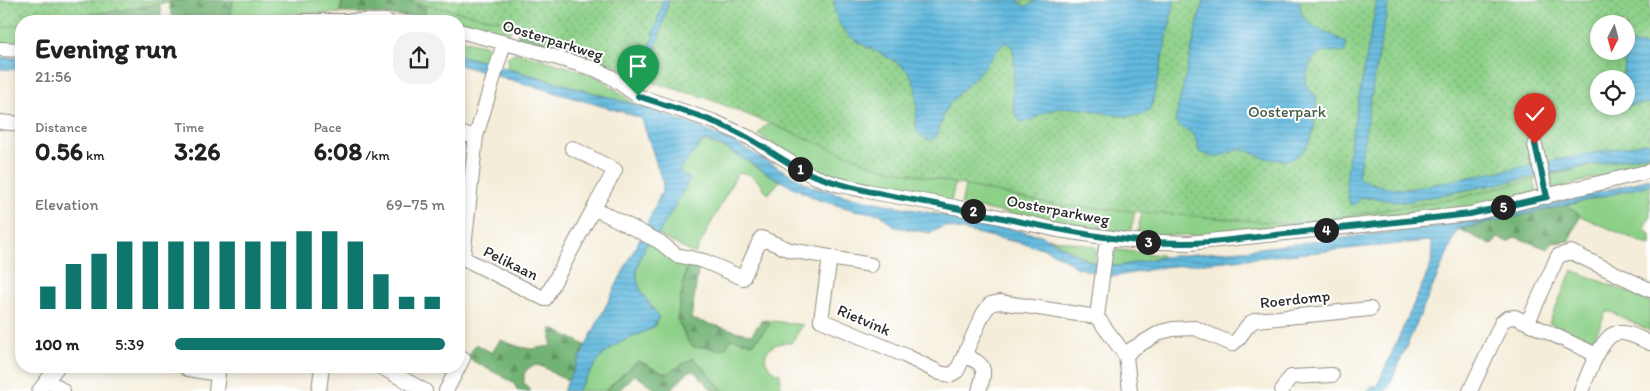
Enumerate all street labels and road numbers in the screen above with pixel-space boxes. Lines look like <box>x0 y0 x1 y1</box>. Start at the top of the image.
street label: Oosterparkweg <box>500 16 607 65</box>
street label: Oosterparkweg <box>1005 191 1112 229</box>
street label: Pelikaan <box>480 242 542 284</box>
street label: Roerdomp <box>1259 286 1331 312</box>
street label: Rietvink <box>834 300 894 340</box>

